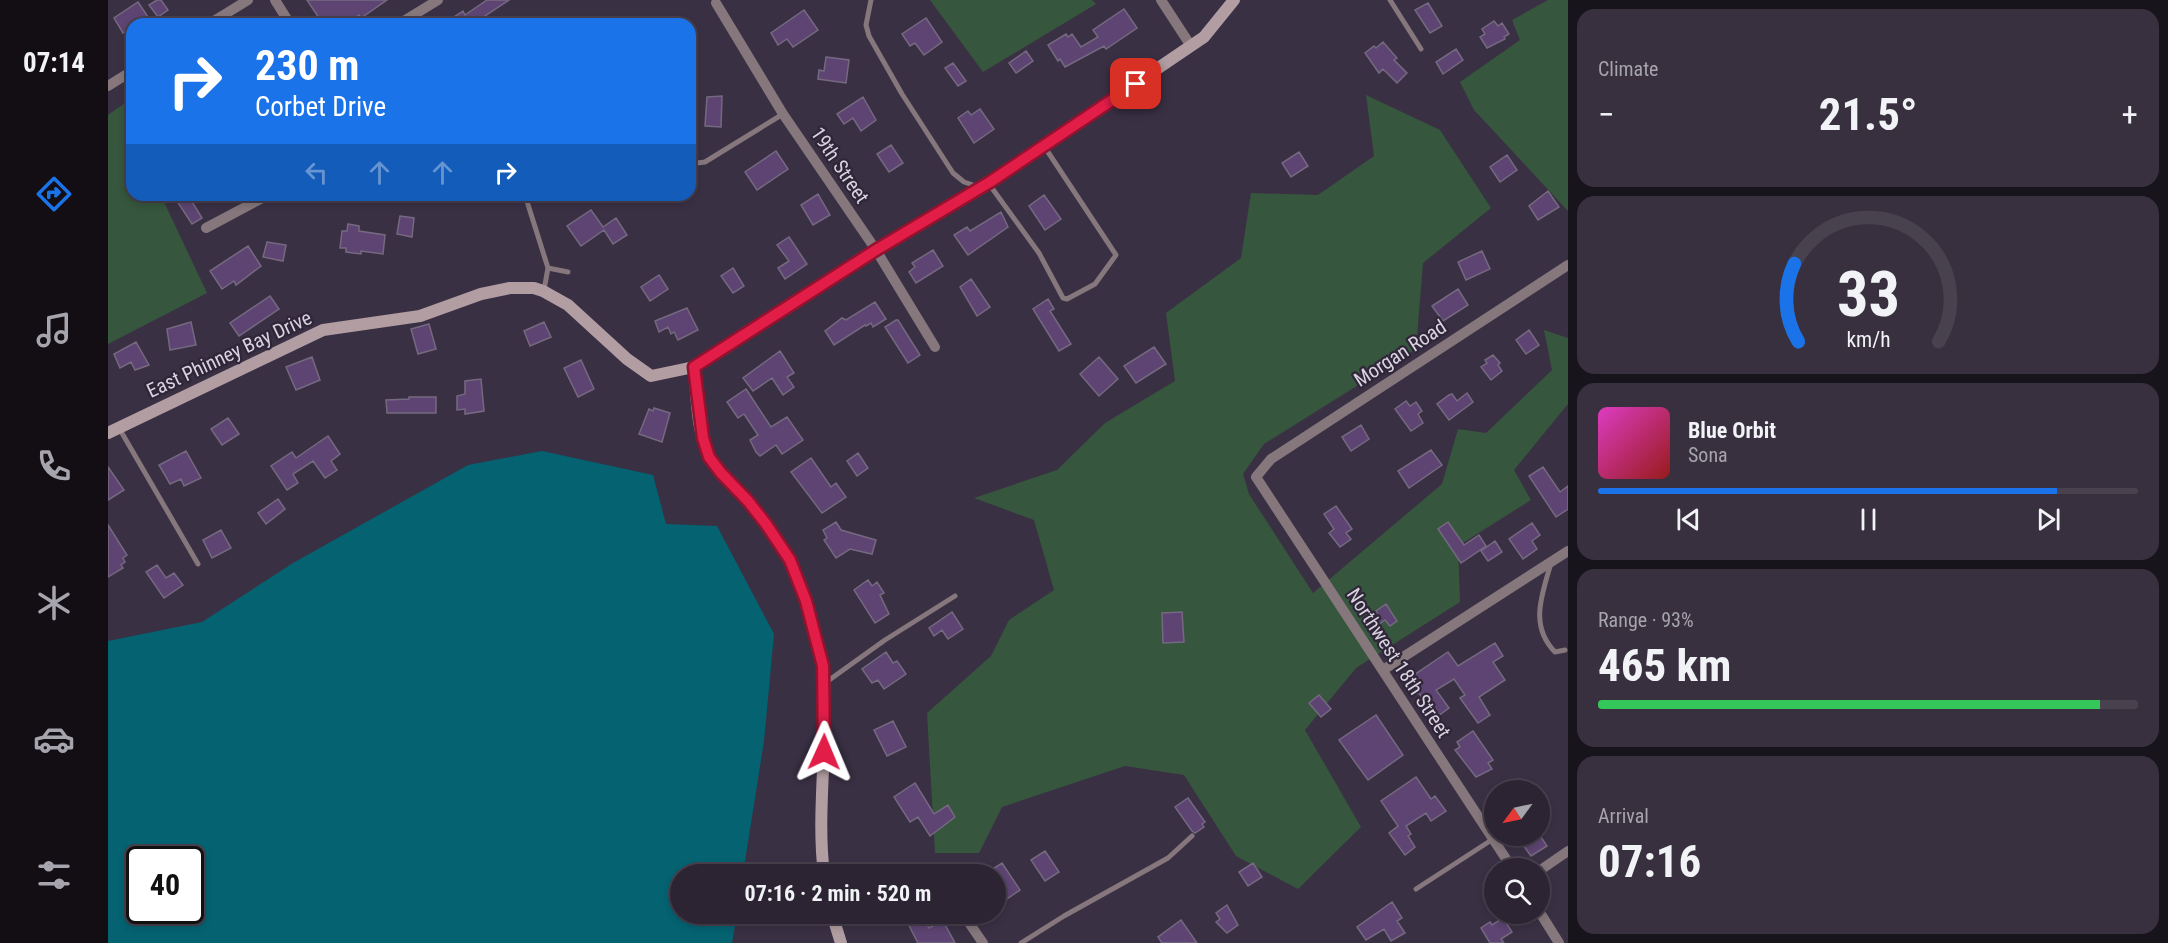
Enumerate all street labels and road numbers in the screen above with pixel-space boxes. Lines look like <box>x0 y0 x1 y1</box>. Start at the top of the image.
street label: 19th Street <box>806 122 874 208</box>
street label: East Phinney Bay Drive <box>143 305 315 403</box>
street label: Morgan Road <box>1349 314 1451 392</box>
street label: Northwest 18th Street <box>1342 584 1456 742</box>

